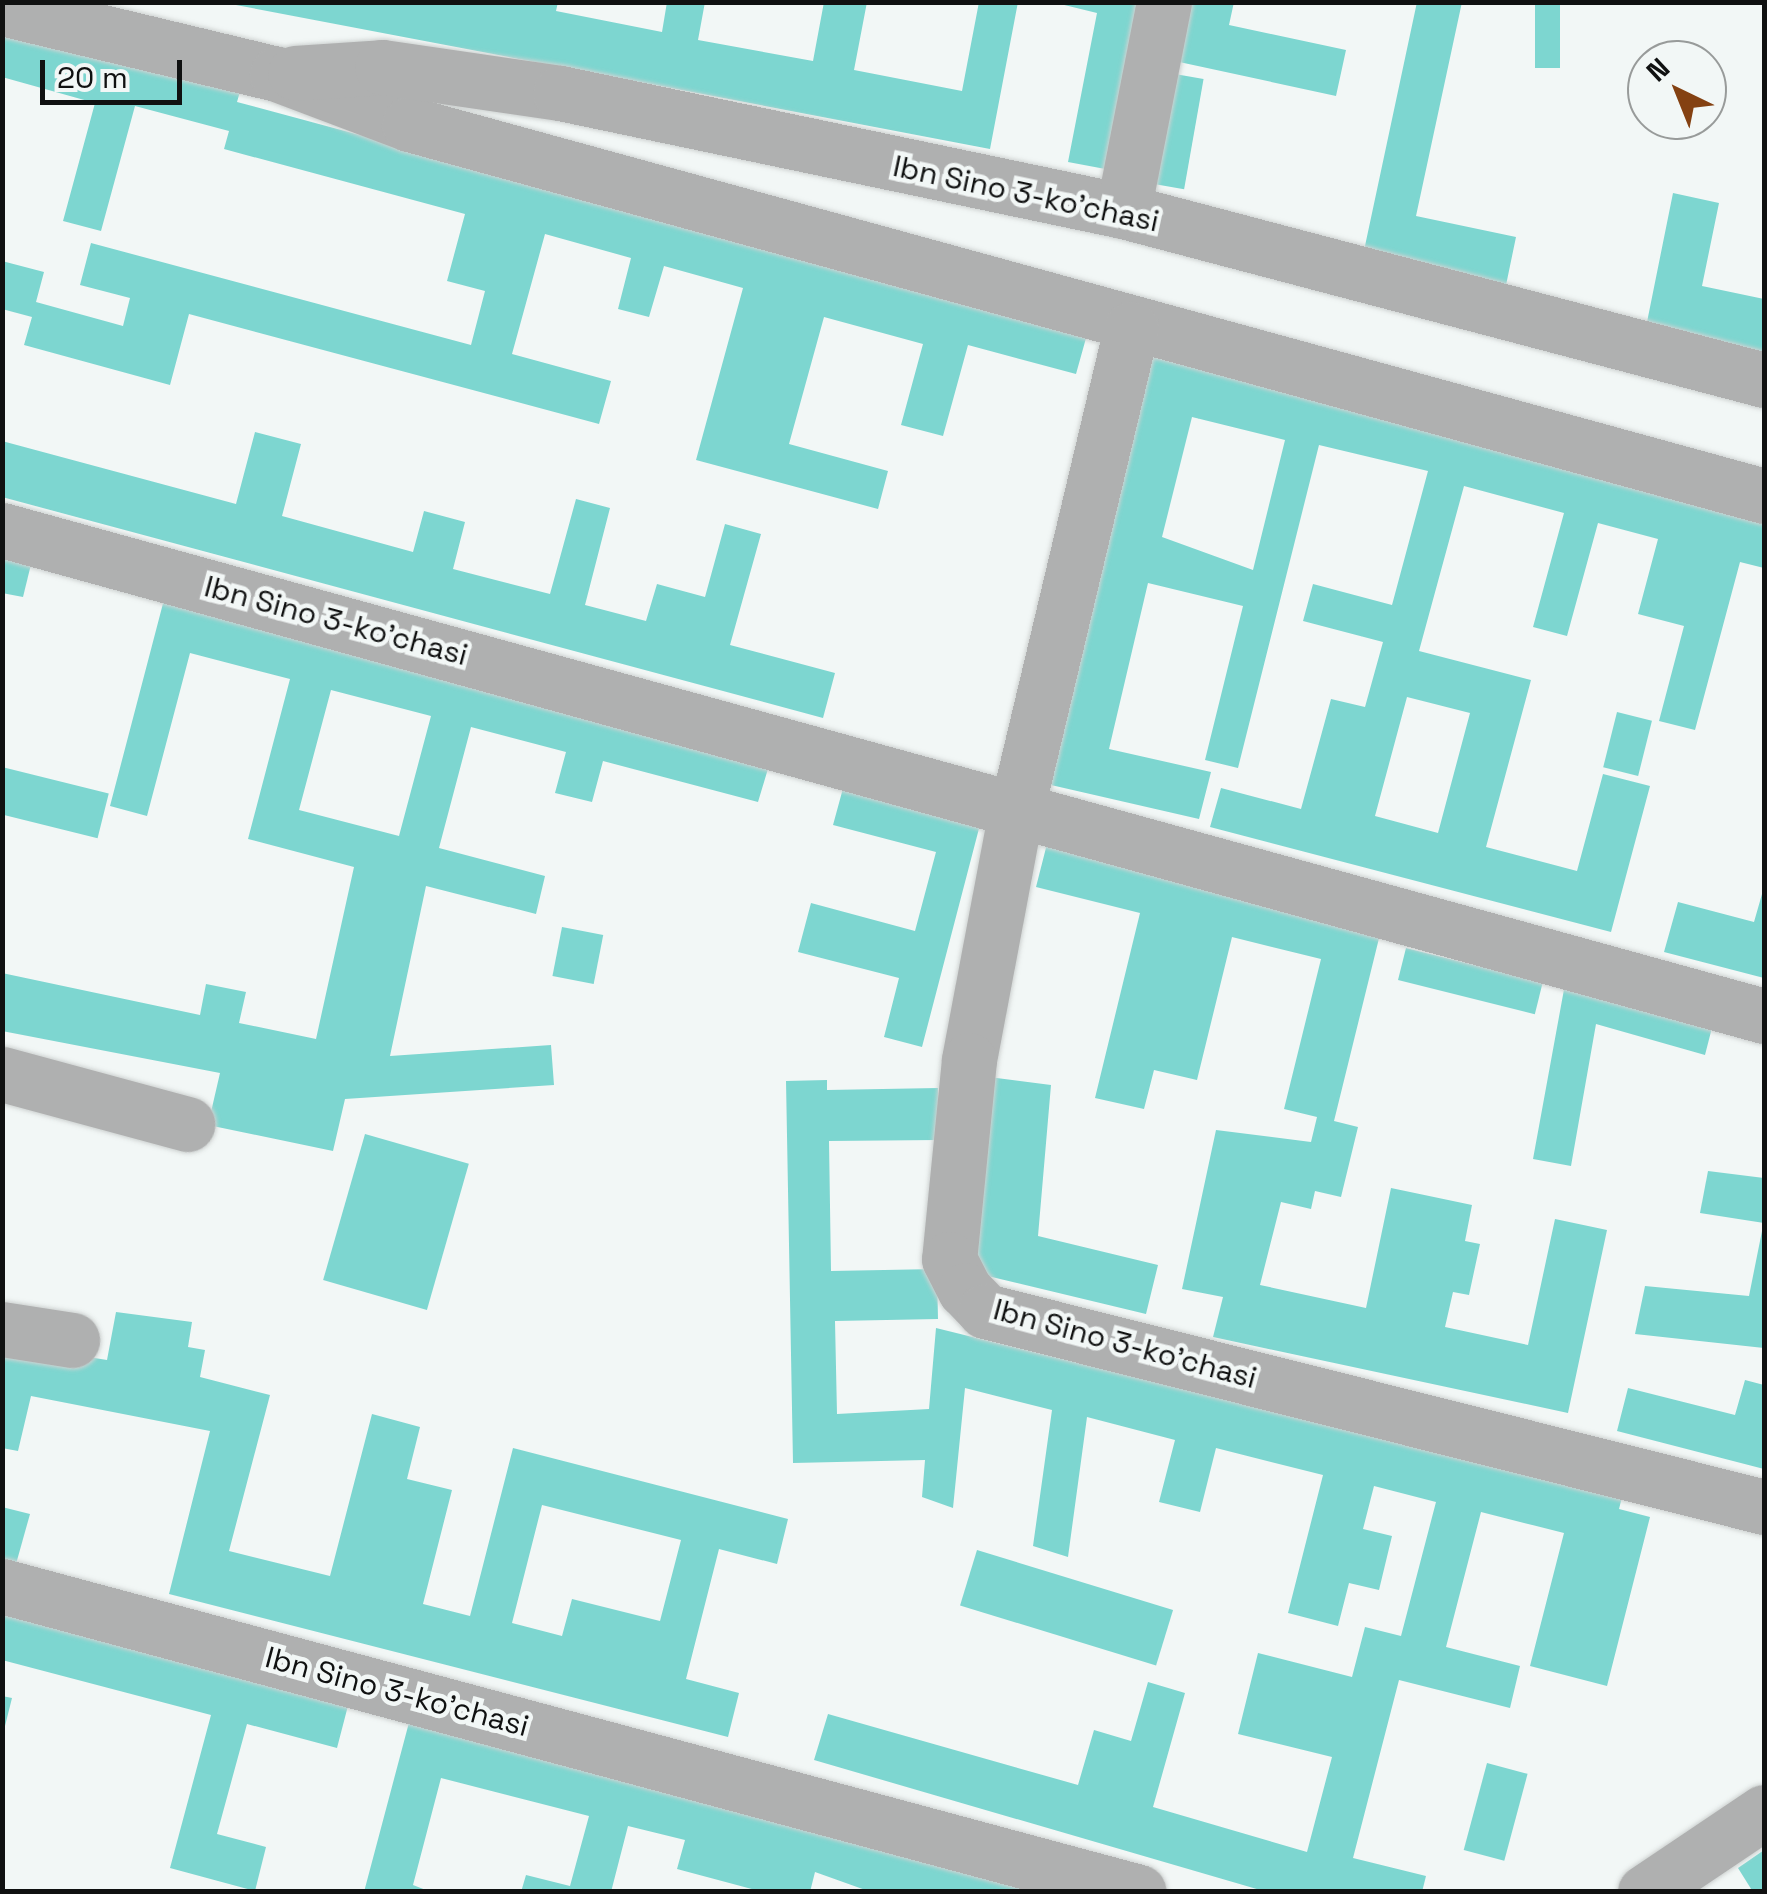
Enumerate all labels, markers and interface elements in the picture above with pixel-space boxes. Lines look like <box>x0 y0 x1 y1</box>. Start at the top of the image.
scale bar <box>45 40 188 102</box>
north arrow <box>1627 40 1727 140</box>
text: N <box>1639 50 1677 89</box>
text: 20 m <box>57 58 128 97</box>
street label: Ibn Sino 3-koʼchasi <box>890 148 1162 240</box>
street label: Ibn Sino 3-koʼchasi <box>200 569 472 673</box>
street label: Ibn Sino 3-koʼchasi <box>989 1292 1261 1396</box>
street label: Ibn Sino 3-koʼchasi <box>261 1640 533 1744</box>

